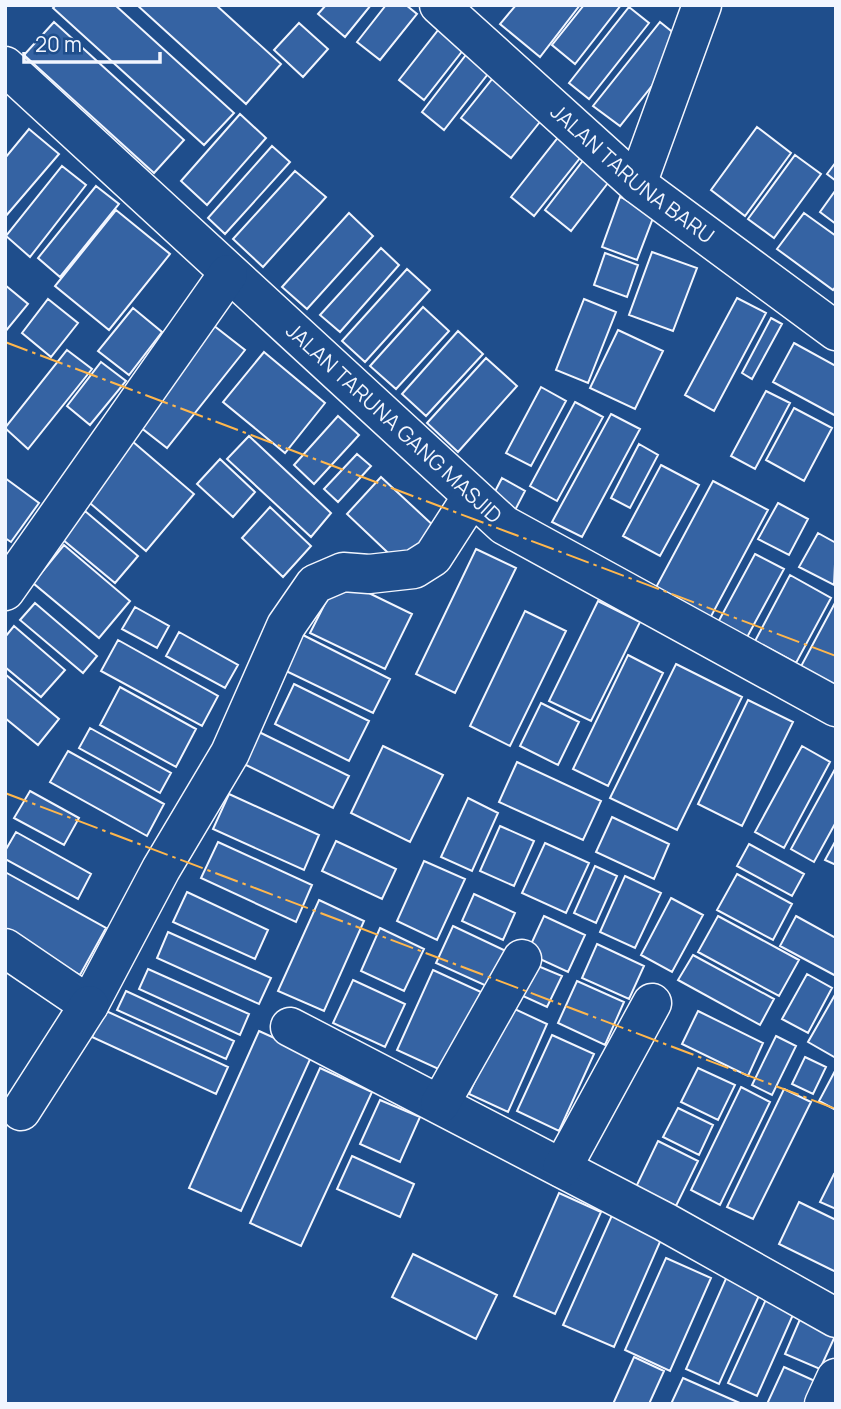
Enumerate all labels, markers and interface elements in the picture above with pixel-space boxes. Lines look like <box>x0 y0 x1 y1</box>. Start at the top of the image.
scale bar <box>24 21 161 65</box>
text: 20 m <box>35 30 82 58</box>
street label: JALAN TARUNA BARU <box>545 98 720 249</box>
street label: JALAN TARUNA GANG MASJID <box>280 316 508 529</box>

